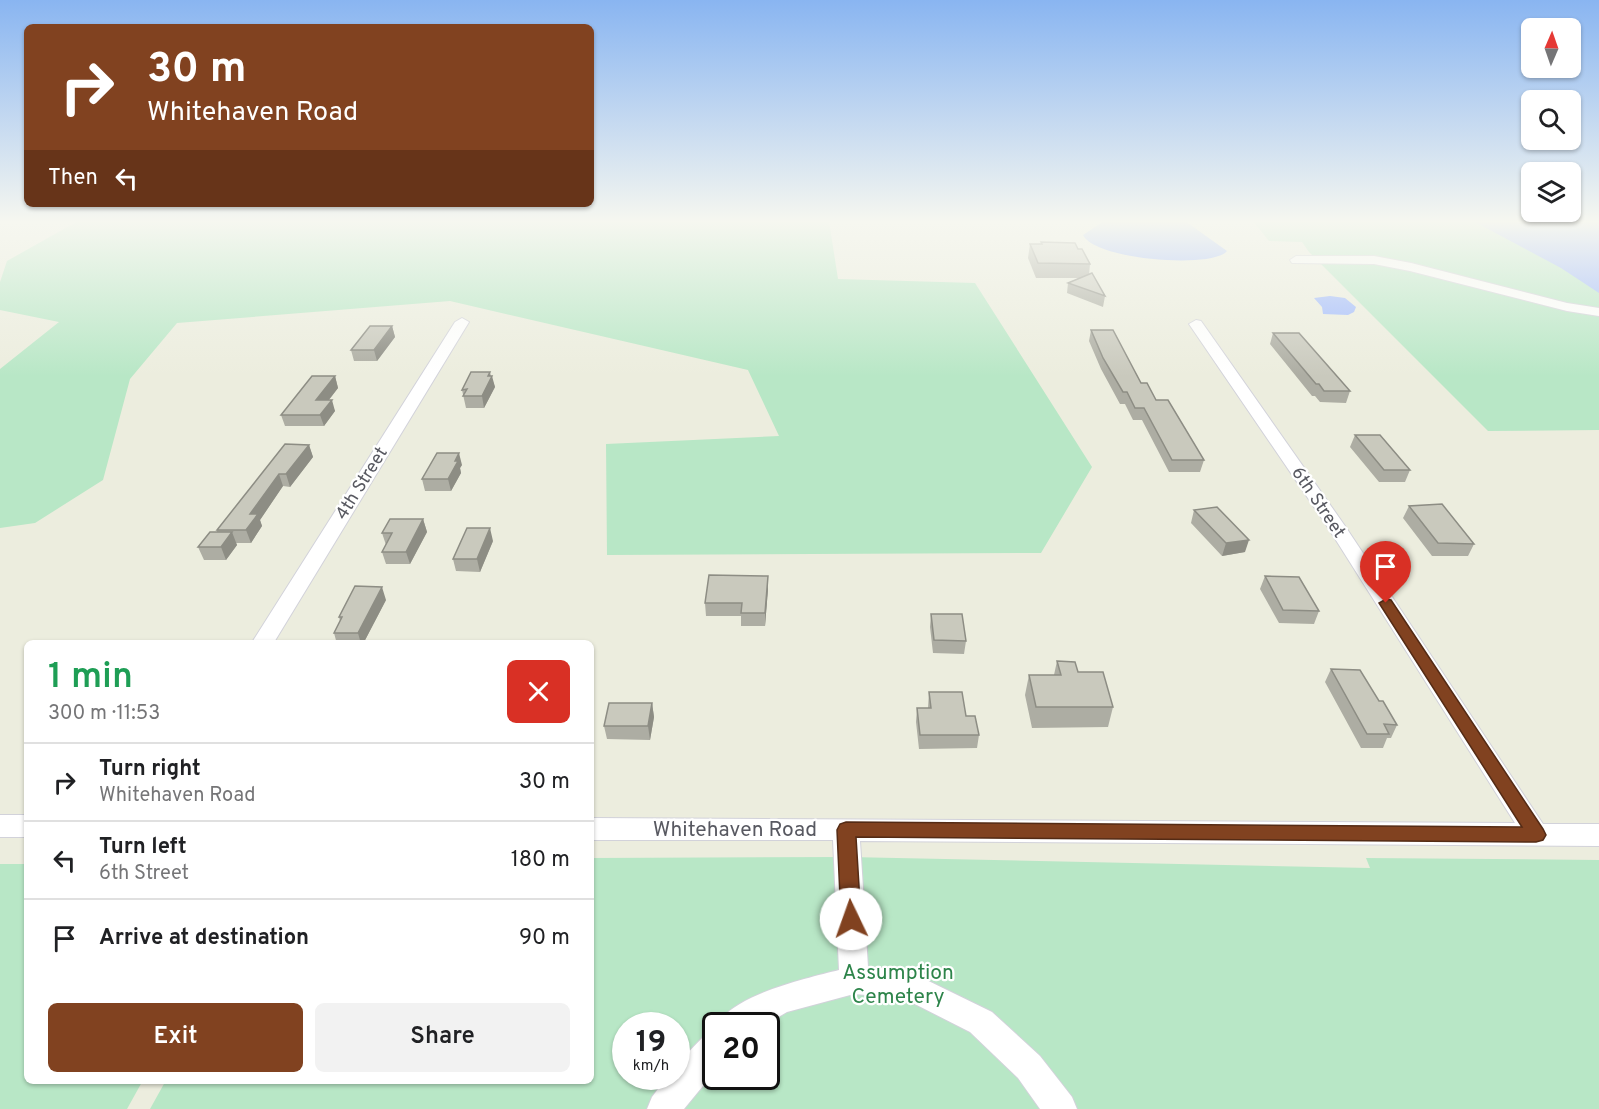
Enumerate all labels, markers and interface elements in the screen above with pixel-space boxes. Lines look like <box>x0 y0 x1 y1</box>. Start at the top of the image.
north arrow <box>1521 18 1581 78</box>
map controls <box>1521 18 1581 222</box>
text: 30 m <box>147 44 246 97</box>
icon: right <box>48 48 126 126</box>
button: search <box>1521 90 1581 150</box>
text: Whitehaven Road <box>147 96 358 130</box>
icon: left <box>110 162 143 195</box>
button: layers <box>1521 162 1581 222</box>
text: Then <box>48 165 98 192</box>
street label: 4th Street <box>331 443 394 524</box>
street label: 6th Street <box>1286 463 1350 543</box>
pin <box>1360 541 1411 603</box>
icon: arrive <box>1369 550 1402 583</box>
text: 1 min <box>48 655 133 701</box>
button: close <box>507 660 570 723</box>
text: 300 m · 11:53 <box>48 701 160 727</box>
text: Turn right <box>99 756 201 783</box>
icon: right <box>48 766 81 799</box>
text: 30 m <box>519 769 570 796</box>
text: Whitehaven Road <box>99 783 255 809</box>
street label: Whitehaven Road <box>653 817 817 844</box>
text: Turn left <box>99 834 187 861</box>
icon: left <box>48 844 81 877</box>
text: 180 m <box>511 847 570 874</box>
text: 6th Street <box>99 861 189 887</box>
position arrow <box>819 887 883 951</box>
icon: arrive <box>48 922 81 955</box>
text: Arrive at destination <box>99 925 309 952</box>
text: 90 m <box>519 925 570 952</box>
park label: Assumption Cemetery <box>842 960 954 1011</box>
button: Exit <box>48 1003 303 1072</box>
button: Share <box>315 1003 570 1072</box>
speed limit sign: 20 <box>702 1012 780 1090</box>
text: 19 <box>636 1025 666 1062</box>
text: km/h <box>633 1057 669 1076</box>

